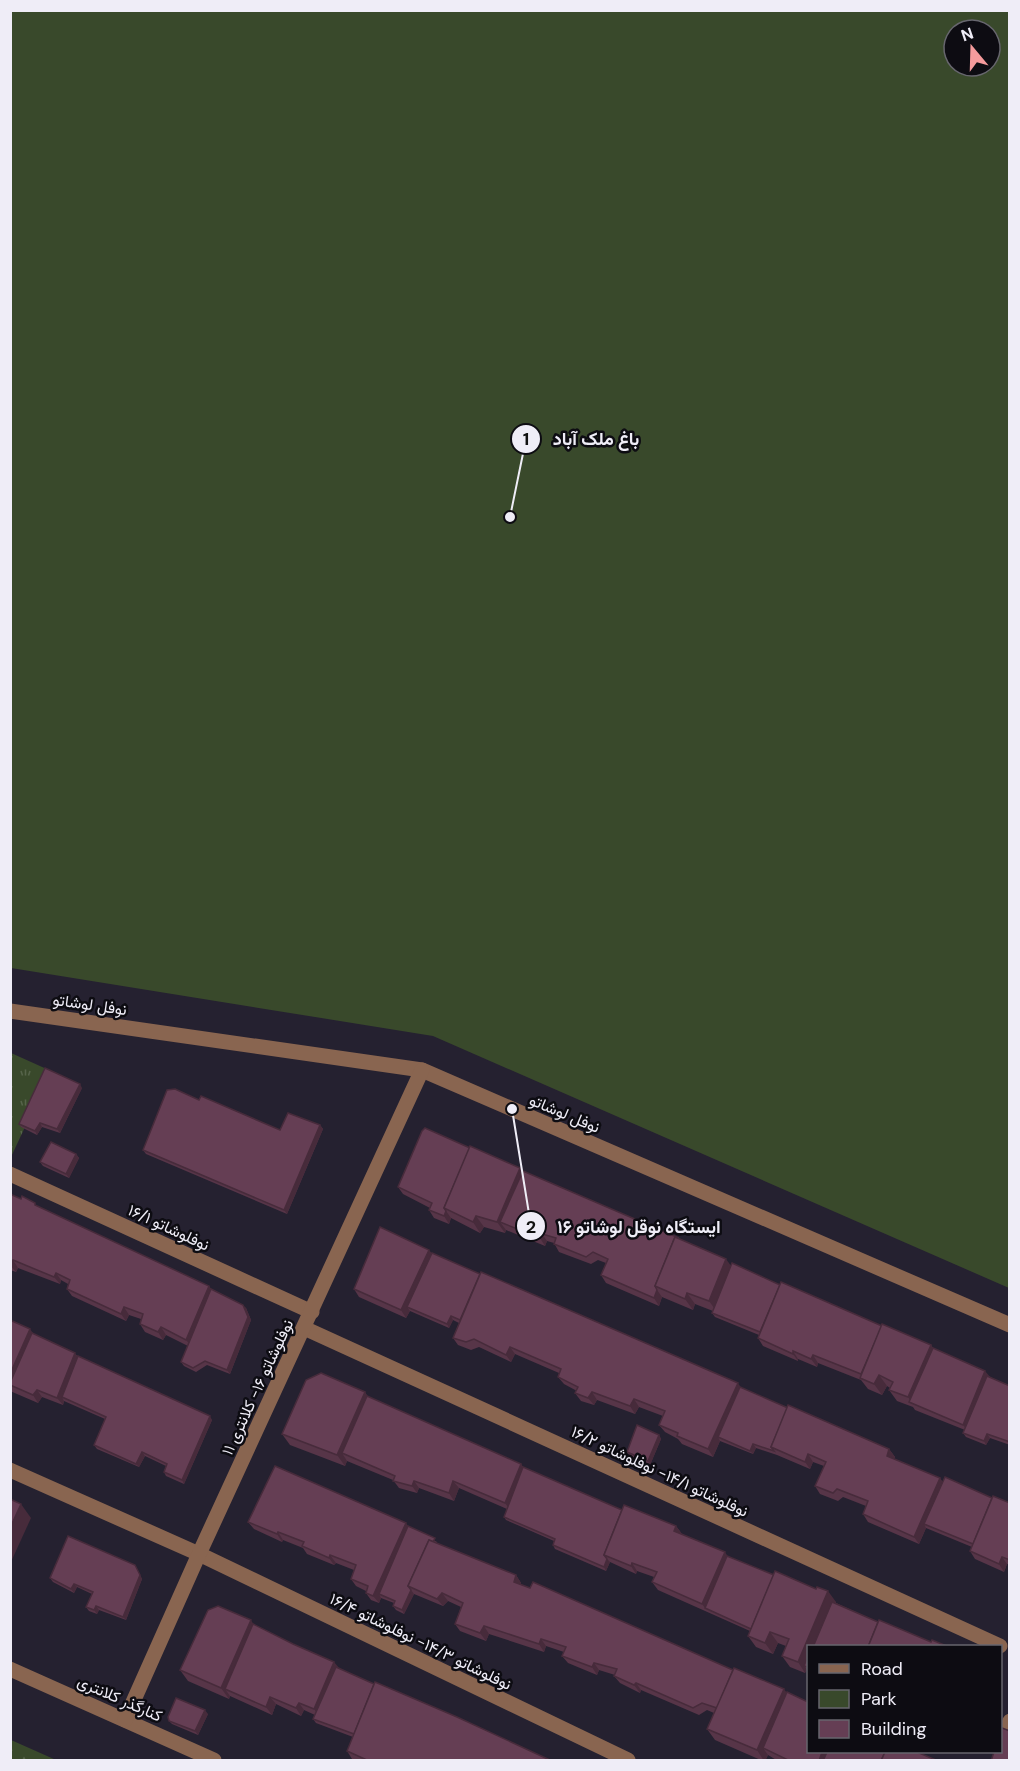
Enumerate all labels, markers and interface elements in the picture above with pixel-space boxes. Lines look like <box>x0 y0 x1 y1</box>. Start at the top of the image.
north arrow <box>942 18 1002 78</box>
text: N <box>958 22 976 46</box>
callout: باغ ملک آباد <box>511 421 651 457</box>
text: 1 <box>523 427 529 451</box>
text: باغ ملک آباد <box>553 427 639 451</box>
street label: نوفل لوشاتو <box>52 989 128 1020</box>
street label: نوفل لوشاتو <box>526 1089 603 1138</box>
street label: نوفلوشاتو ۱۶/۱ <box>125 1199 213 1255</box>
callout: ایستگاه نوقل لوشاتو ۱۶ <box>516 1208 733 1244</box>
text: 2 <box>526 1215 536 1239</box>
text: ایستگاه نوقل لوشاتو ۱۶ <box>557 1215 721 1239</box>
street label: نوفلوشاتو ۱۶- کلانتری ۱۱ <box>217 1316 298 1459</box>
street label: نوفلوشاتو ۱۴/۱- نوفلوشاتو ۱۶/۲ <box>568 1421 752 1522</box>
street label: نوفلوشاتو ۱۴/۳- نوفلوشاتو ۱۶/۴ <box>326 1588 515 1695</box>
legend <box>807 1645 1002 1753</box>
text: Road <box>861 1657 903 1681</box>
street label: کنارگذر کلانتری <box>74 1670 165 1726</box>
text: Park <box>861 1687 897 1711</box>
text: Building <box>861 1717 926 1741</box>

